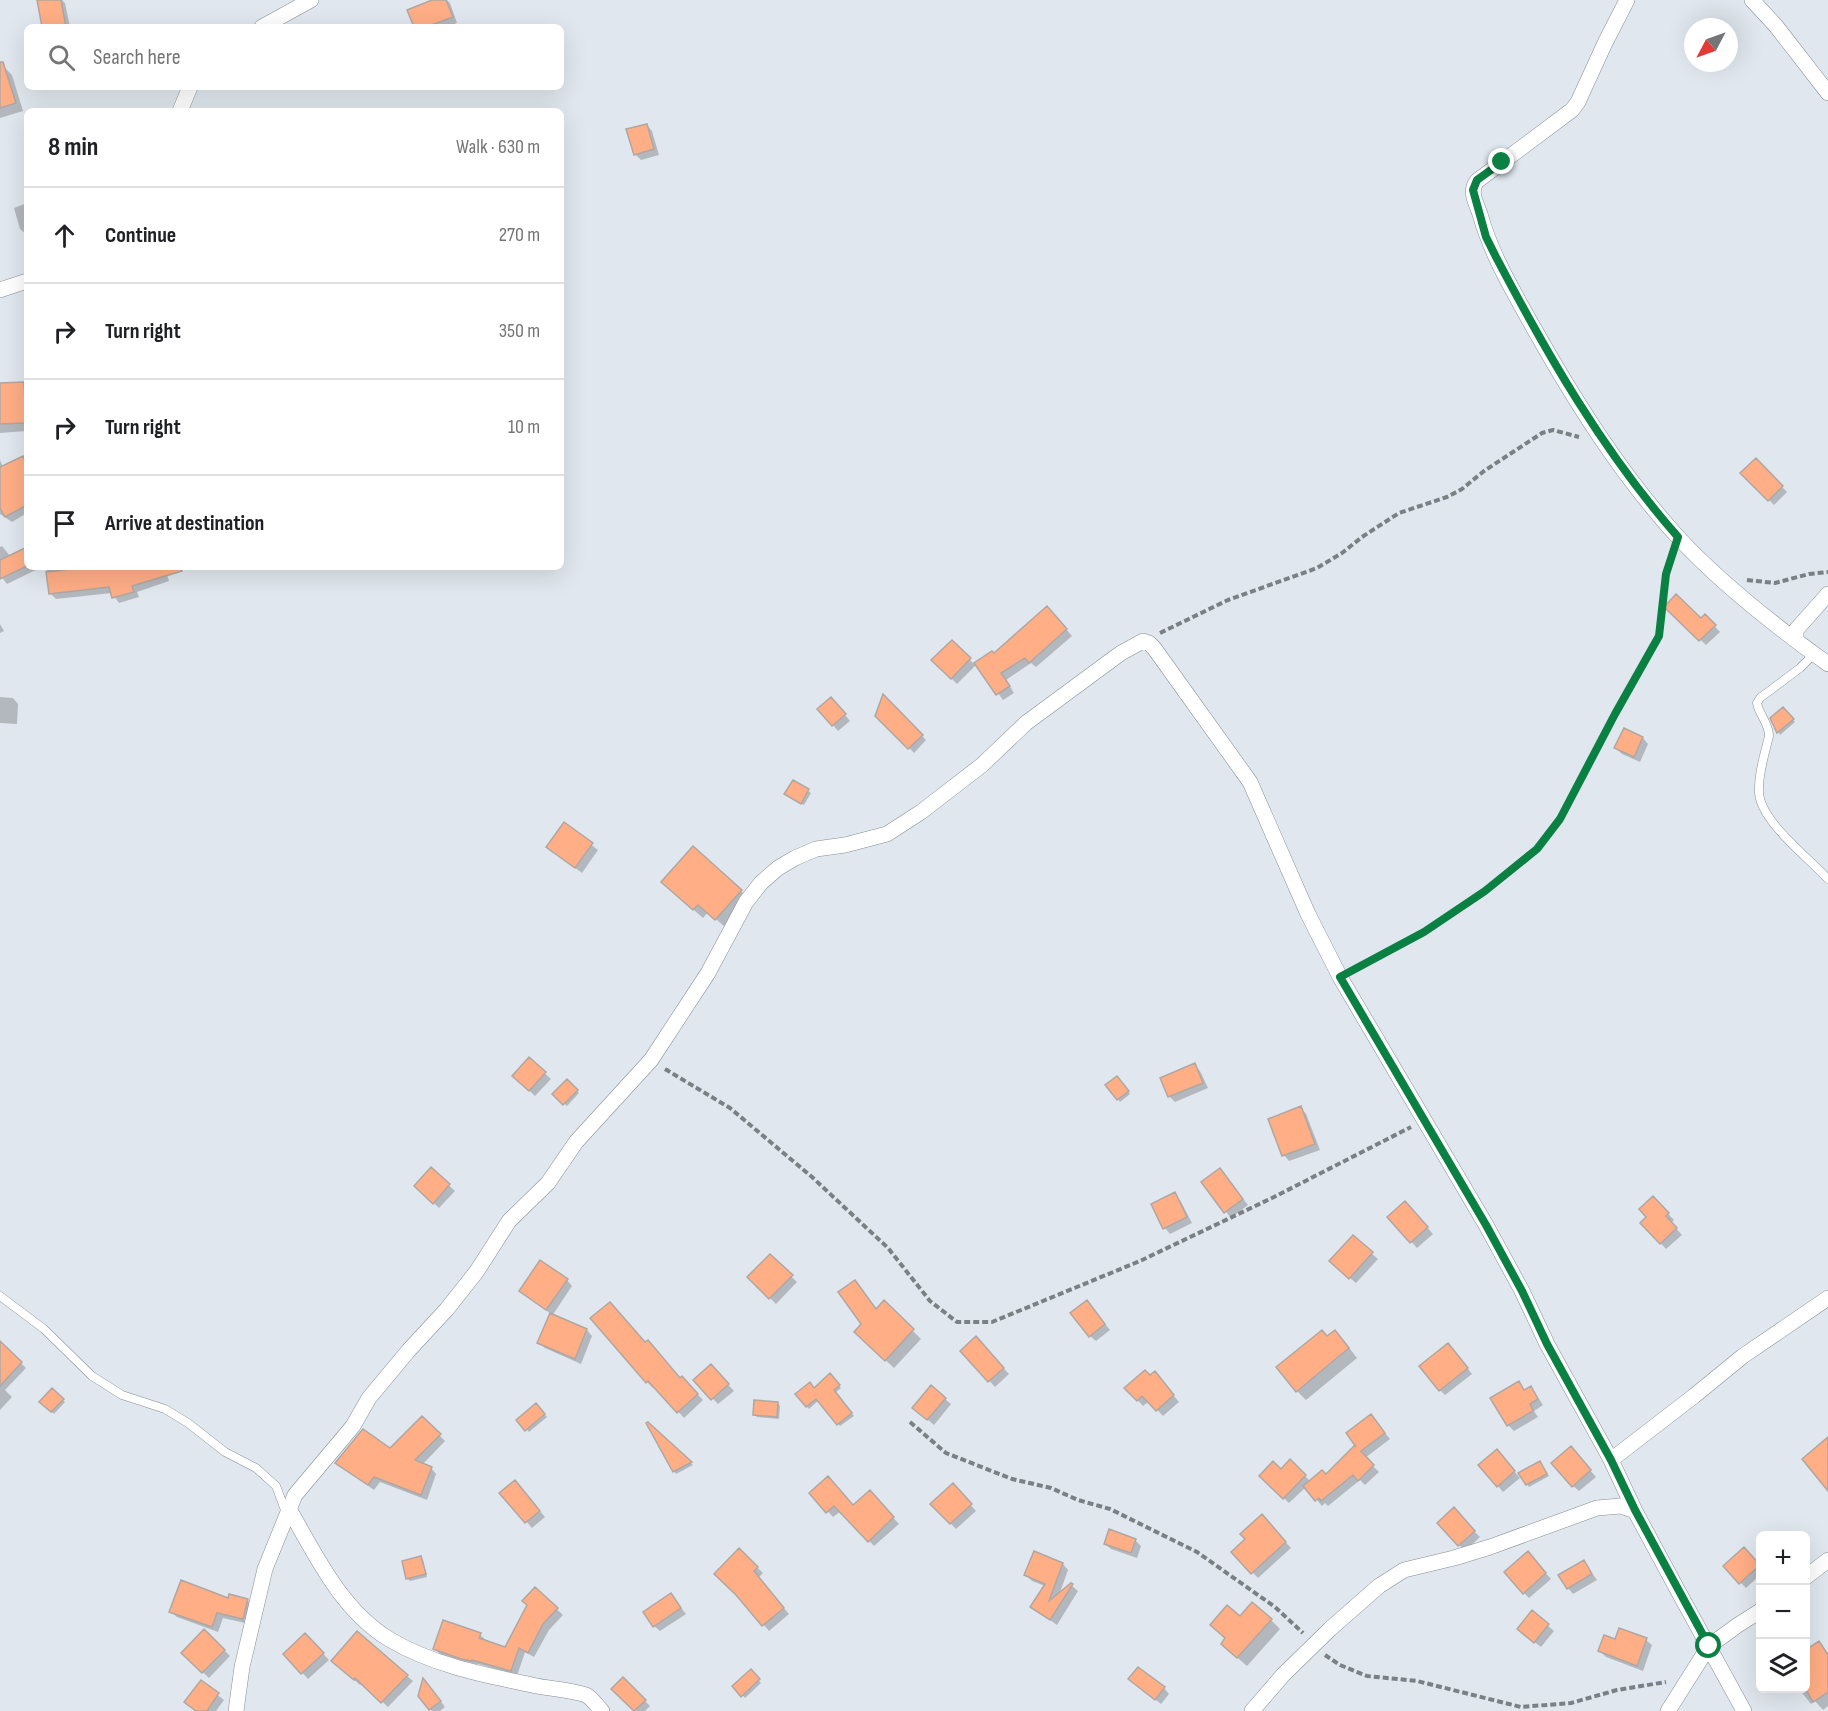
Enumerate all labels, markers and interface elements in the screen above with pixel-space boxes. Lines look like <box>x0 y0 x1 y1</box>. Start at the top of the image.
north arrow <box>1684 18 1738 72</box>
search box <box>24 24 564 90</box>
icon: search <box>45 41 78 74</box>
text: Search here <box>93 44 180 71</box>
text: 8 min <box>48 132 98 163</box>
text: Walk · 630 m <box>456 135 540 159</box>
route end <box>1488 148 1514 174</box>
icon: ahead <box>48 219 81 252</box>
text: Continue <box>105 222 176 249</box>
text: 270 m <box>499 223 540 247</box>
icon: right <box>48 315 81 348</box>
text: Turn right <box>105 318 181 345</box>
text: 350 m <box>499 319 540 343</box>
icon: right <box>48 411 81 444</box>
text: Turn right <box>105 414 181 441</box>
text: 10 m <box>508 415 540 439</box>
icon: arrive <box>48 507 81 540</box>
text: Arrive at destination <box>105 510 264 537</box>
map controls <box>1756 1531 1810 1693</box>
button: + <box>1756 1531 1810 1585</box>
button: − <box>1756 1585 1810 1639</box>
route start <box>1695 1632 1721 1658</box>
button: layers <box>1756 1639 1810 1693</box>

